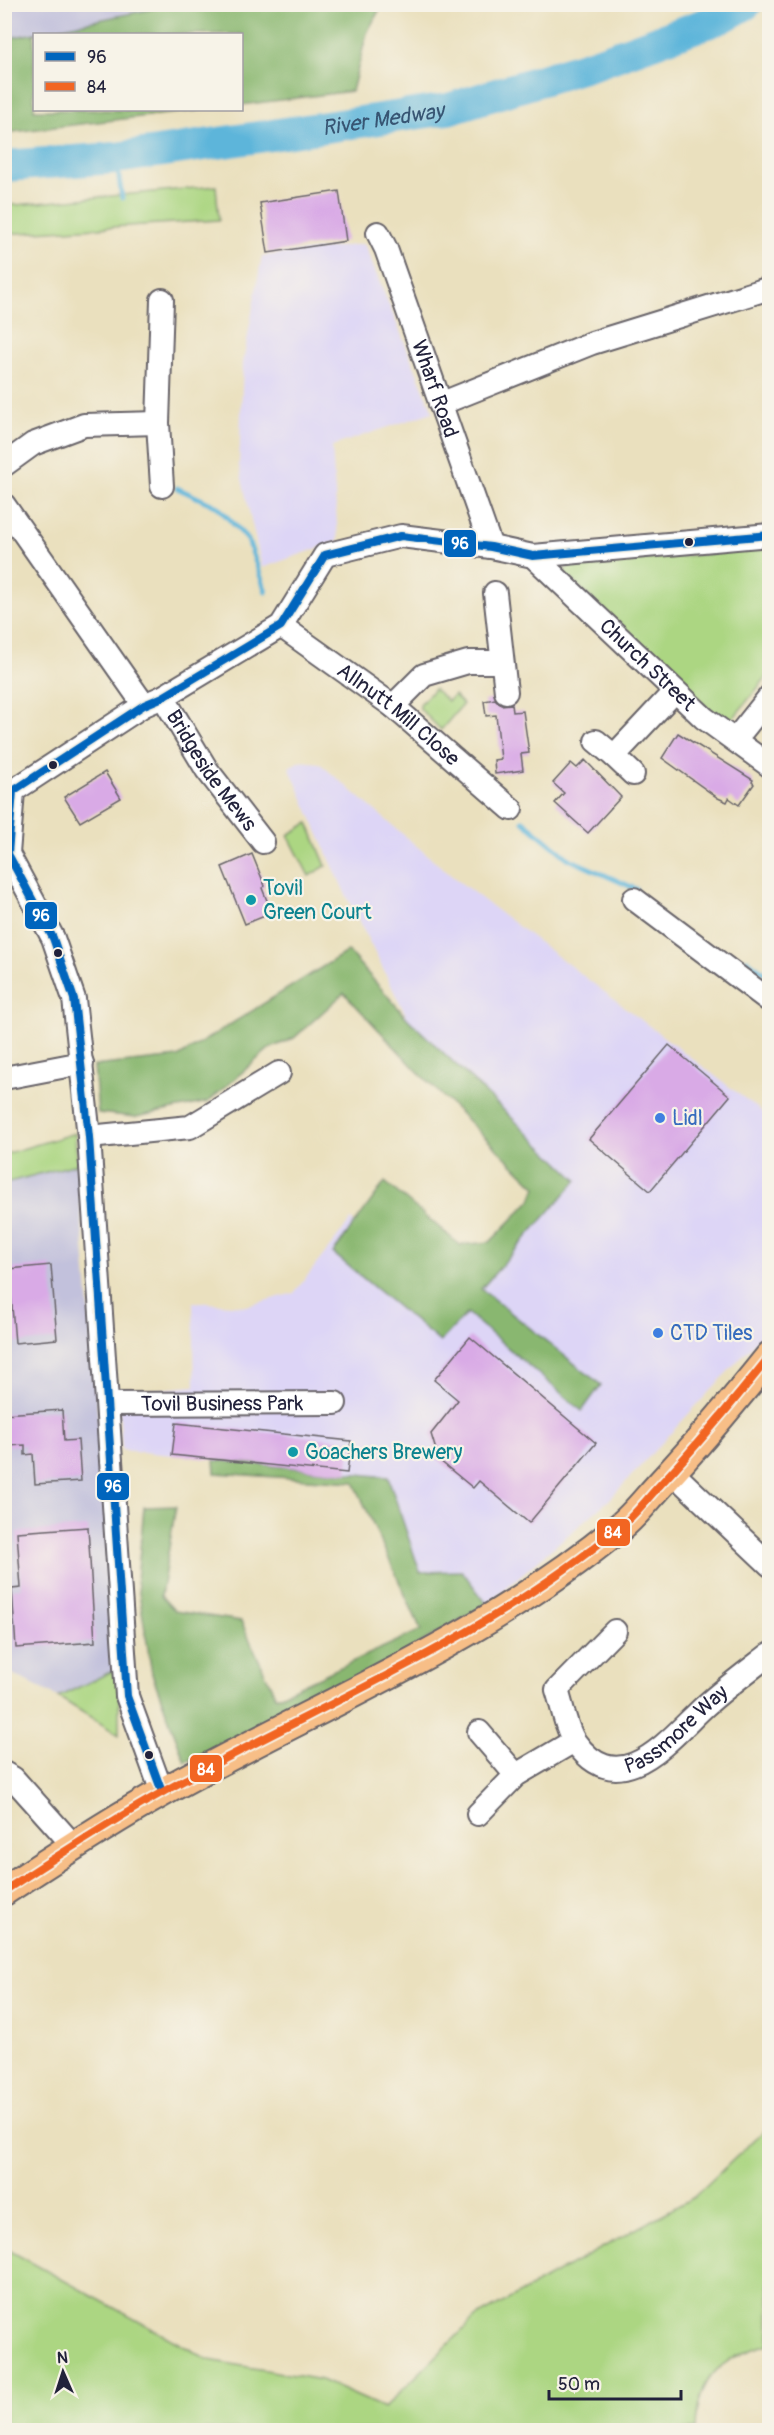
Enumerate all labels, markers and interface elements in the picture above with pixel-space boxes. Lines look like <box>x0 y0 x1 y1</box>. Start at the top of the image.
legend <box>33 33 243 111</box>
text: 96 <box>87 46 107 69</box>
text: 84 <box>87 76 107 99</box>
water label: River Medway <box>320 96 448 142</box>
street label: Wharf Road <box>405 336 464 441</box>
line badge: 96 <box>443 529 477 558</box>
text: 96 <box>451 534 469 554</box>
unlabelled marker <box>683 536 695 548</box>
street label: Church Street <box>593 613 702 717</box>
street label: Allnutt Mill Close <box>331 657 466 772</box>
street label: Bridgeside Mews <box>160 705 263 837</box>
unlabelled marker <box>47 759 59 771</box>
place label: Tovil Green Court <box>263 875 372 926</box>
marker: Tovil Green Court <box>244 893 258 907</box>
line badge: 96 <box>24 901 58 930</box>
text: 96 <box>32 906 50 926</box>
unlabelled marker <box>52 947 64 959</box>
place label: Lidl <box>672 1105 703 1132</box>
marker: Lidl <box>653 1111 667 1125</box>
place label: CTD Tiles <box>670 1320 753 1347</box>
marker: CTD Tiles <box>651 1326 665 1340</box>
street label: Tovil Business Park <box>141 1390 304 1418</box>
place label: Goachers Brewery <box>305 1439 463 1466</box>
marker: Goachers Brewery <box>286 1445 300 1459</box>
line badge: 96 <box>96 1472 130 1501</box>
text: 96 <box>104 1477 122 1497</box>
line badge: 84 <box>596 1518 631 1547</box>
text: 84 <box>604 1523 622 1543</box>
street label: Passmore Way <box>621 1679 734 1781</box>
unlabelled marker <box>143 1749 155 1761</box>
line badge: 84 <box>189 1754 223 1783</box>
text: 84 <box>197 1760 215 1780</box>
north arrow <box>33 2342 93 2402</box>
text: N <box>56 2348 68 2368</box>
scale bar <box>549 2363 681 2401</box>
text: 50 m <box>558 2373 600 2396</box>

